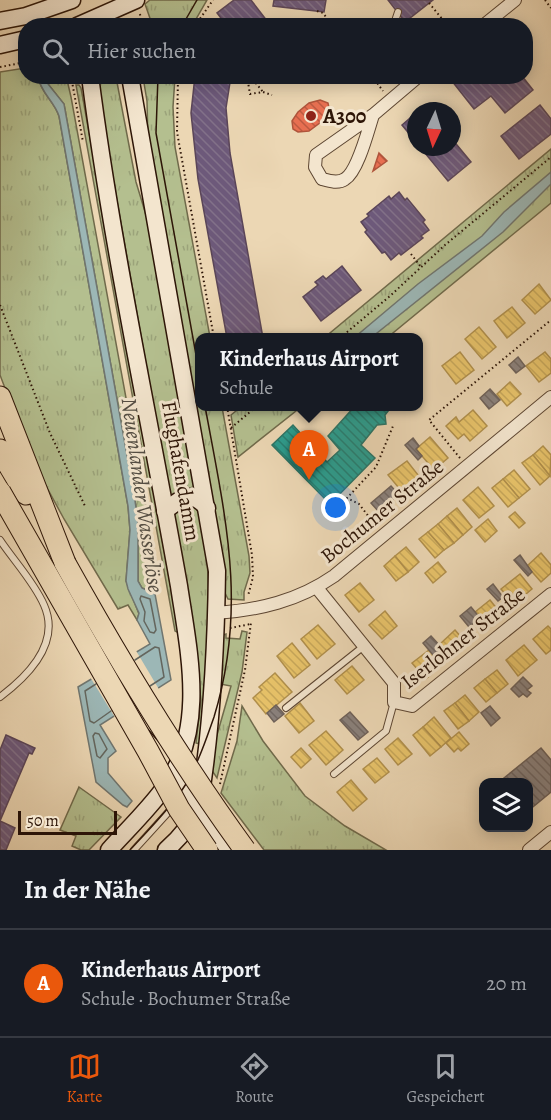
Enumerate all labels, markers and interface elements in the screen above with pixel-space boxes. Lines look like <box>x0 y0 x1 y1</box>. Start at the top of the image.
search box <box>18 18 533 84</box>
icon: search <box>39 35 72 68</box>
text: Hier suchen <box>87 36 196 66</box>
place label: A300 <box>322 102 367 130</box>
north arrow <box>407 102 461 156</box>
marker: A300 <box>304 109 318 123</box>
popup <box>195 333 423 411</box>
text: Kinderhaus Airport <box>219 344 399 374</box>
text: Schule <box>219 374 273 401</box>
water label: Neuenlander Wasserlöse <box>113 396 171 595</box>
street label: Flughafendamm <box>155 399 207 543</box>
pin: A <box>290 430 328 480</box>
street label: Bochumer Straße <box>315 453 449 569</box>
your location <box>321 493 350 522</box>
street label: Iserlohner Straße <box>395 581 531 695</box>
map controls <box>479 778 533 832</box>
button: layers <box>479 778 533 832</box>
scale bar <box>18 808 117 836</box>
text: 50 m <box>27 810 59 832</box>
text: In der Nähe <box>24 872 151 907</box>
text: Kinderhaus Airport <box>81 955 261 985</box>
text: A <box>37 970 50 997</box>
text: 20 m <box>486 970 527 997</box>
text: Schule · Bochumer Straße <box>81 985 291 1012</box>
tab: Karte <box>66 1050 102 1108</box>
tab: Route <box>235 1050 274 1108</box>
tab: Gespeichert <box>407 1050 485 1108</box>

